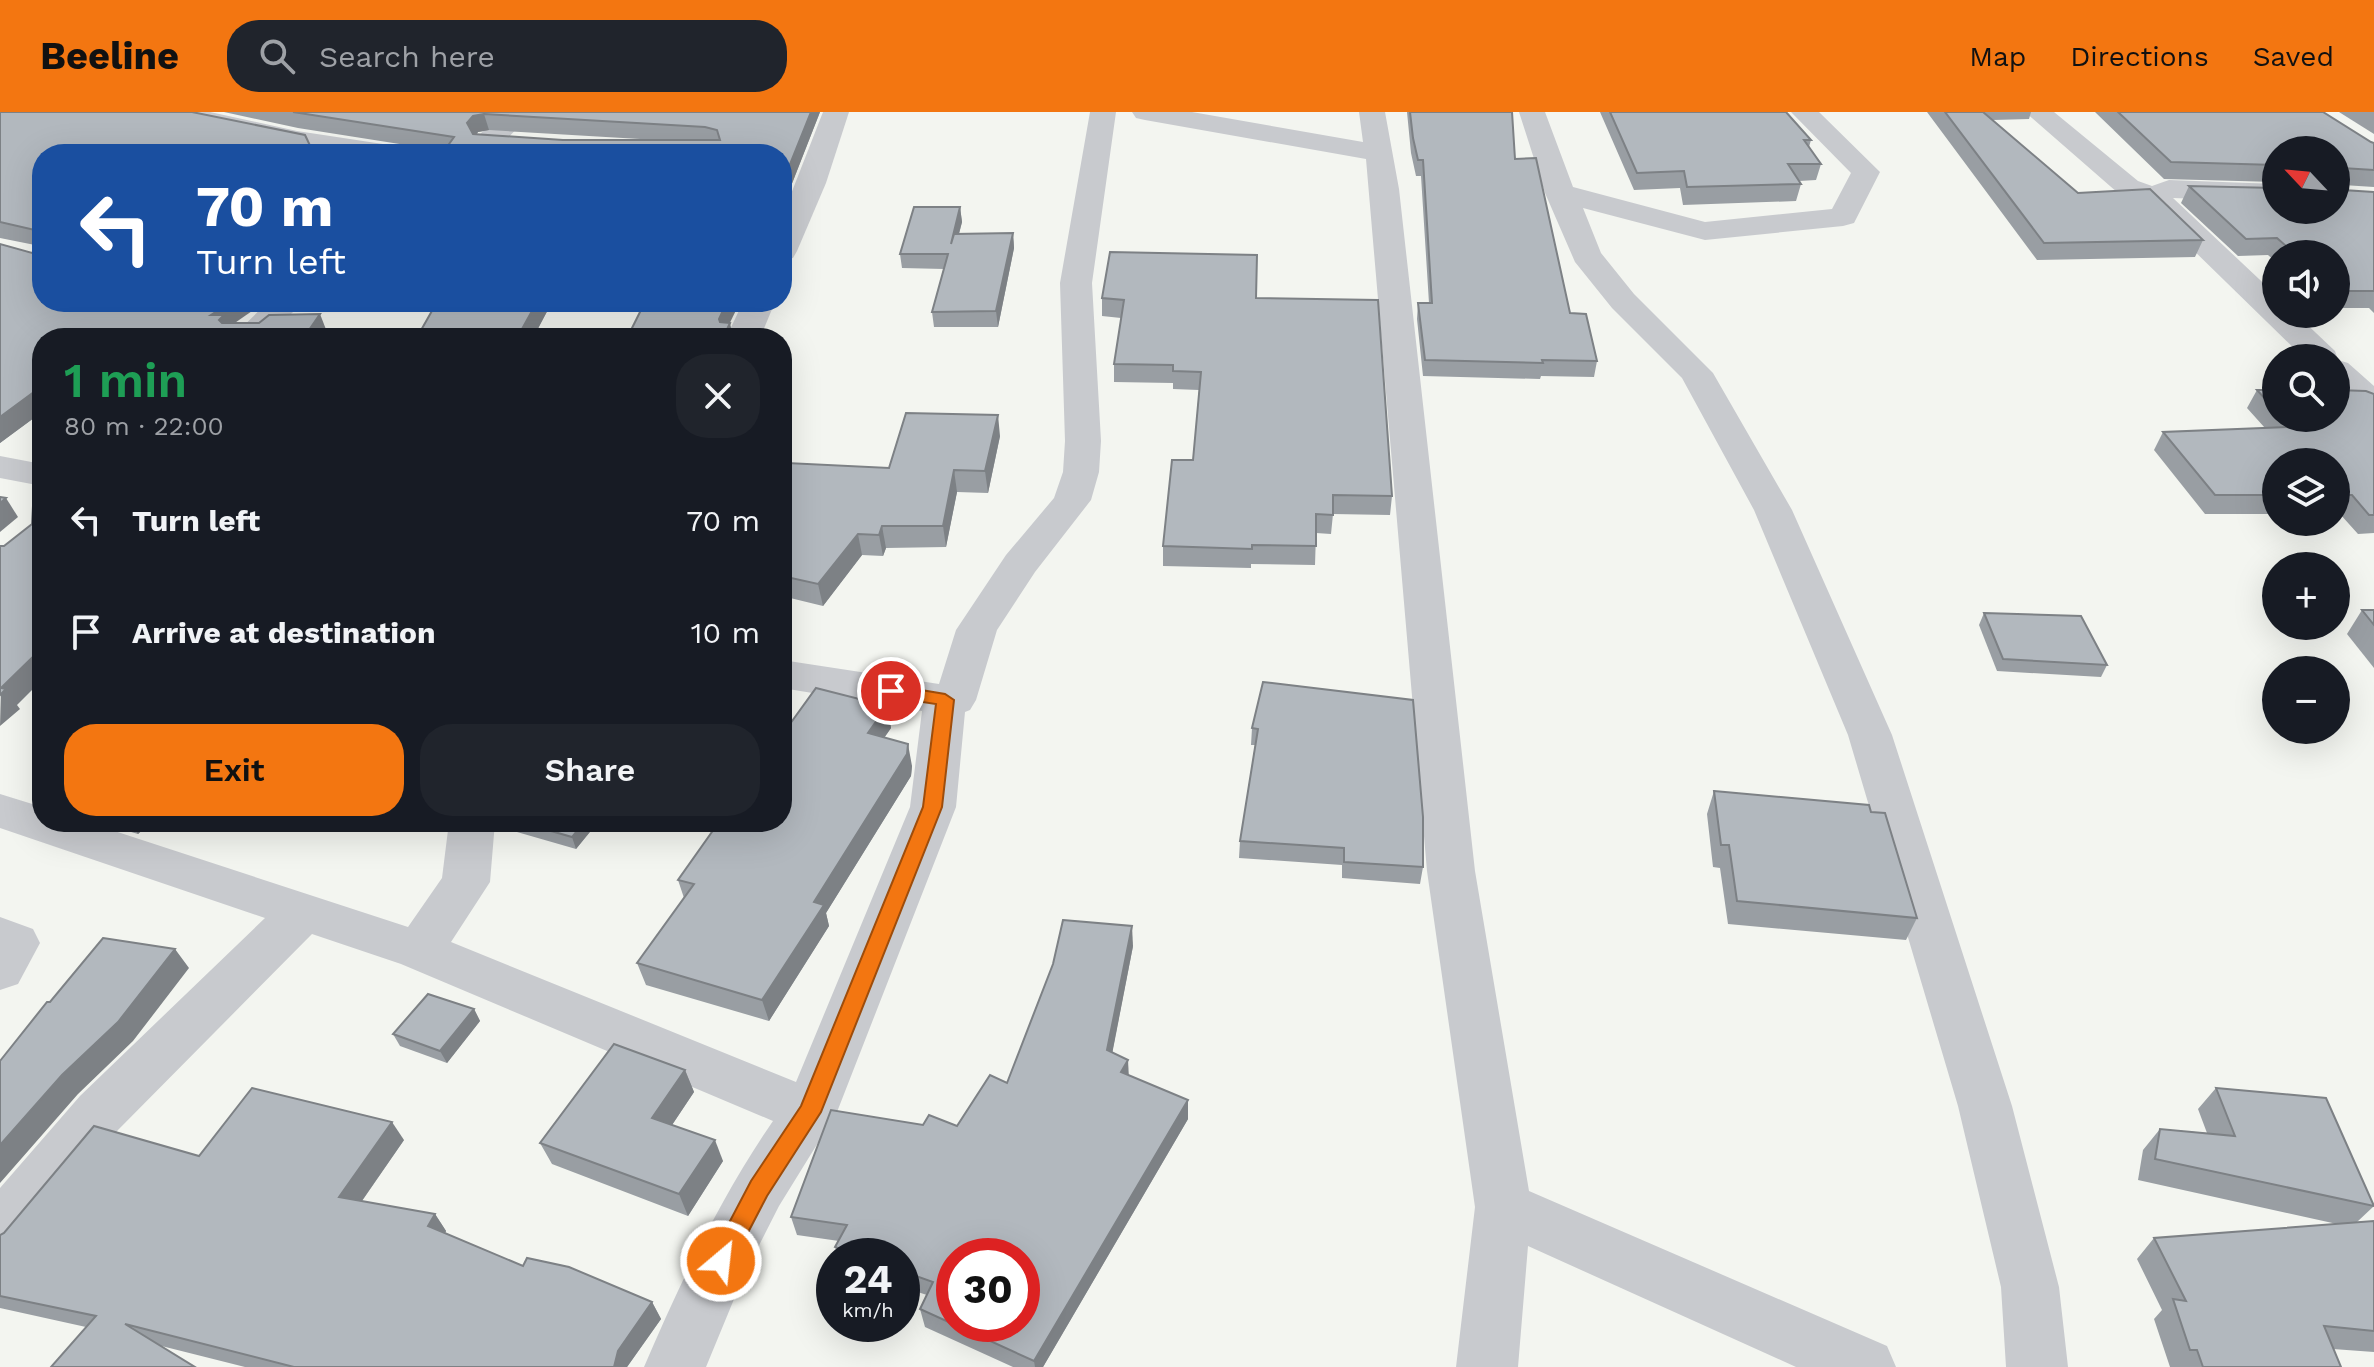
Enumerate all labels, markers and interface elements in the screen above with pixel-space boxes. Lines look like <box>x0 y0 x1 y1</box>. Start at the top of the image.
search box <box>227 20 787 92</box>
text: Beeline <box>40 34 179 78</box>
icon: search <box>255 34 299 78</box>
text: Search here <box>319 39 495 74</box>
text: Map <box>1969 40 2026 73</box>
text: Directions <box>2070 40 2209 73</box>
text: Saved <box>2253 40 2334 73</box>
north arrow <box>2262 136 2350 224</box>
map controls <box>2262 136 2350 744</box>
text: 70 m <box>196 174 333 240</box>
icon: left <box>64 176 168 280</box>
button: sound <box>2262 240 2350 328</box>
text: Turn left <box>196 241 346 283</box>
button: search <box>2262 344 2350 432</box>
text: 1 min <box>64 352 187 409</box>
button: close <box>676 354 760 438</box>
text: 80 m · 22:00 <box>64 411 224 441</box>
button: layers <box>2262 448 2350 536</box>
icon: left <box>64 498 108 542</box>
text: Turn left <box>132 503 260 538</box>
text: 70 m <box>686 503 760 538</box>
button: + <box>2262 552 2350 640</box>
icon: arrive <box>64 610 108 654</box>
text: Arrive at destination <box>132 615 436 650</box>
text: 10 m <box>691 615 760 650</box>
button: − <box>2262 656 2350 744</box>
pin <box>857 657 925 725</box>
icon: arrive <box>869 669 913 713</box>
button: Exit <box>64 724 404 816</box>
button: Share <box>420 724 760 816</box>
position arrow <box>679 1219 763 1303</box>
speed limit sign: 30 <box>936 1238 1040 1342</box>
text: 24 <box>843 1256 893 1303</box>
text: km/h <box>842 1298 894 1322</box>

